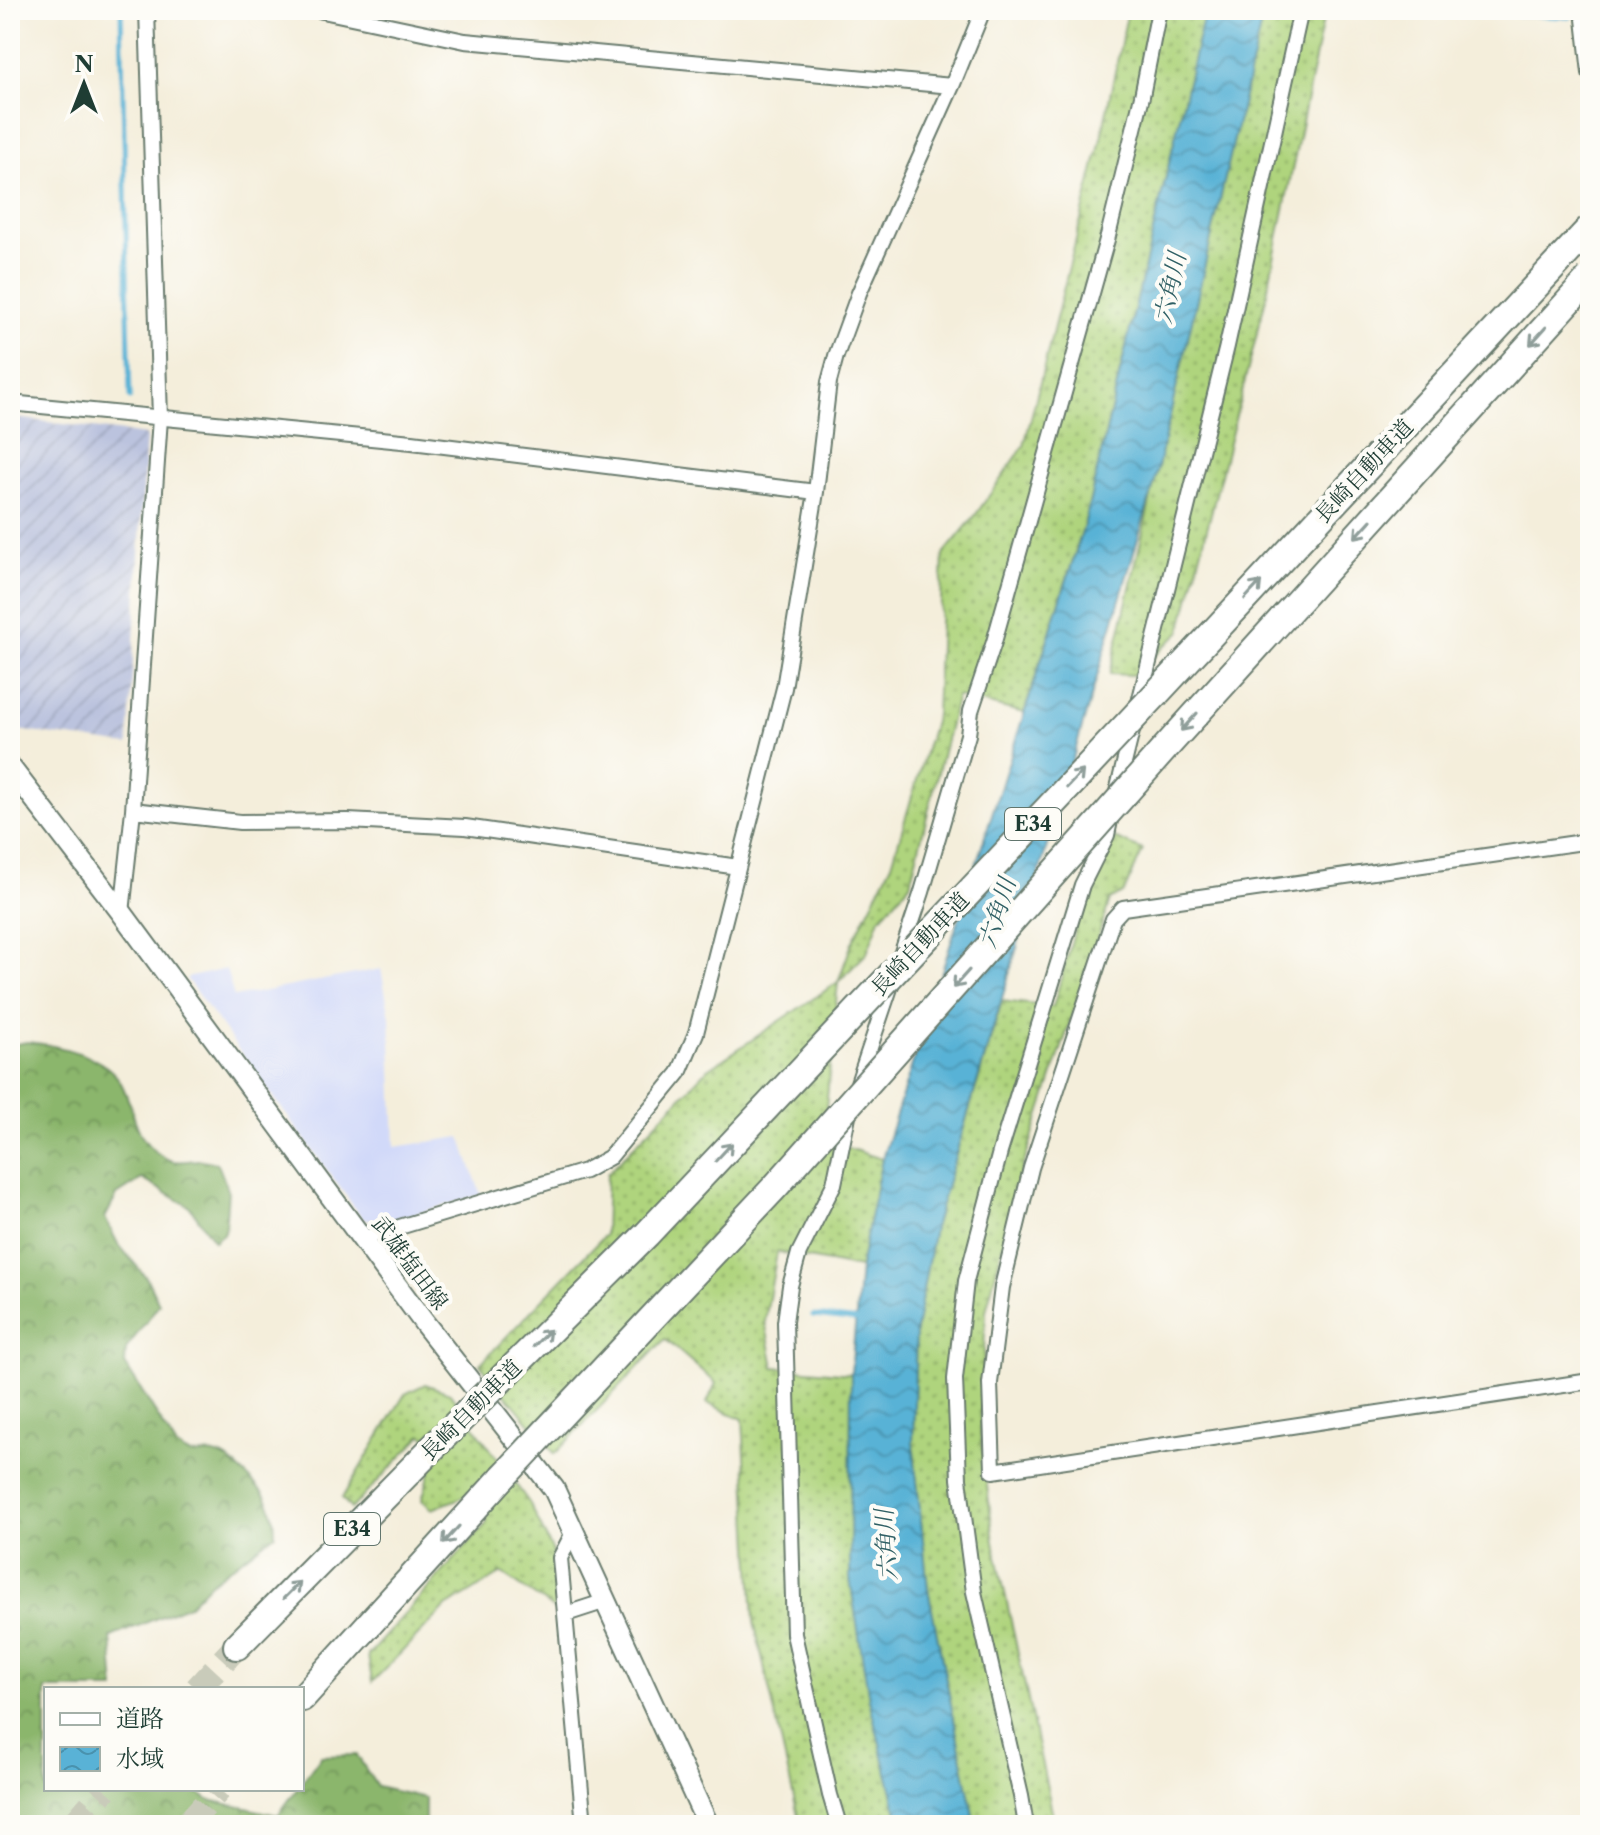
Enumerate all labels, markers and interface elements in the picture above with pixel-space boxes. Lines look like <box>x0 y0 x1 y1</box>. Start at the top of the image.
north arrow <box>44 44 124 124</box>
text: N <box>74 51 94 78</box>
water label: 六角川 <box>1148 247 1192 326</box>
one-way arrow <box>1529 325 1547 345</box>
street label: 長崎自動車道 <box>1309 414 1419 528</box>
one-way arrow <box>1355 518 1373 538</box>
one-way arrow <box>1244 580 1263 600</box>
one-way arrow <box>1181 711 1199 731</box>
one-way arrow <box>1066 770 1084 790</box>
road number: E34 <box>1005 808 1061 840</box>
water label: 六角川 <box>973 871 1022 952</box>
street label: 長崎自動車道 <box>865 887 975 1001</box>
one-way arrow <box>952 968 970 988</box>
one-way arrow <box>714 1143 733 1162</box>
street label: 武雄塩田線 <box>366 1211 454 1315</box>
one-way arrow <box>533 1328 552 1348</box>
street label: 長崎自動車道 <box>415 1354 527 1466</box>
water label: 六角川 <box>869 1505 903 1582</box>
road number: E34 <box>324 1513 380 1545</box>
one-way arrow <box>441 1525 460 1545</box>
one-way arrow <box>282 1580 301 1600</box>
legend <box>44 1687 304 1791</box>
text: 道路 <box>116 1704 164 1733</box>
text: 水域 <box>116 1744 164 1773</box>

